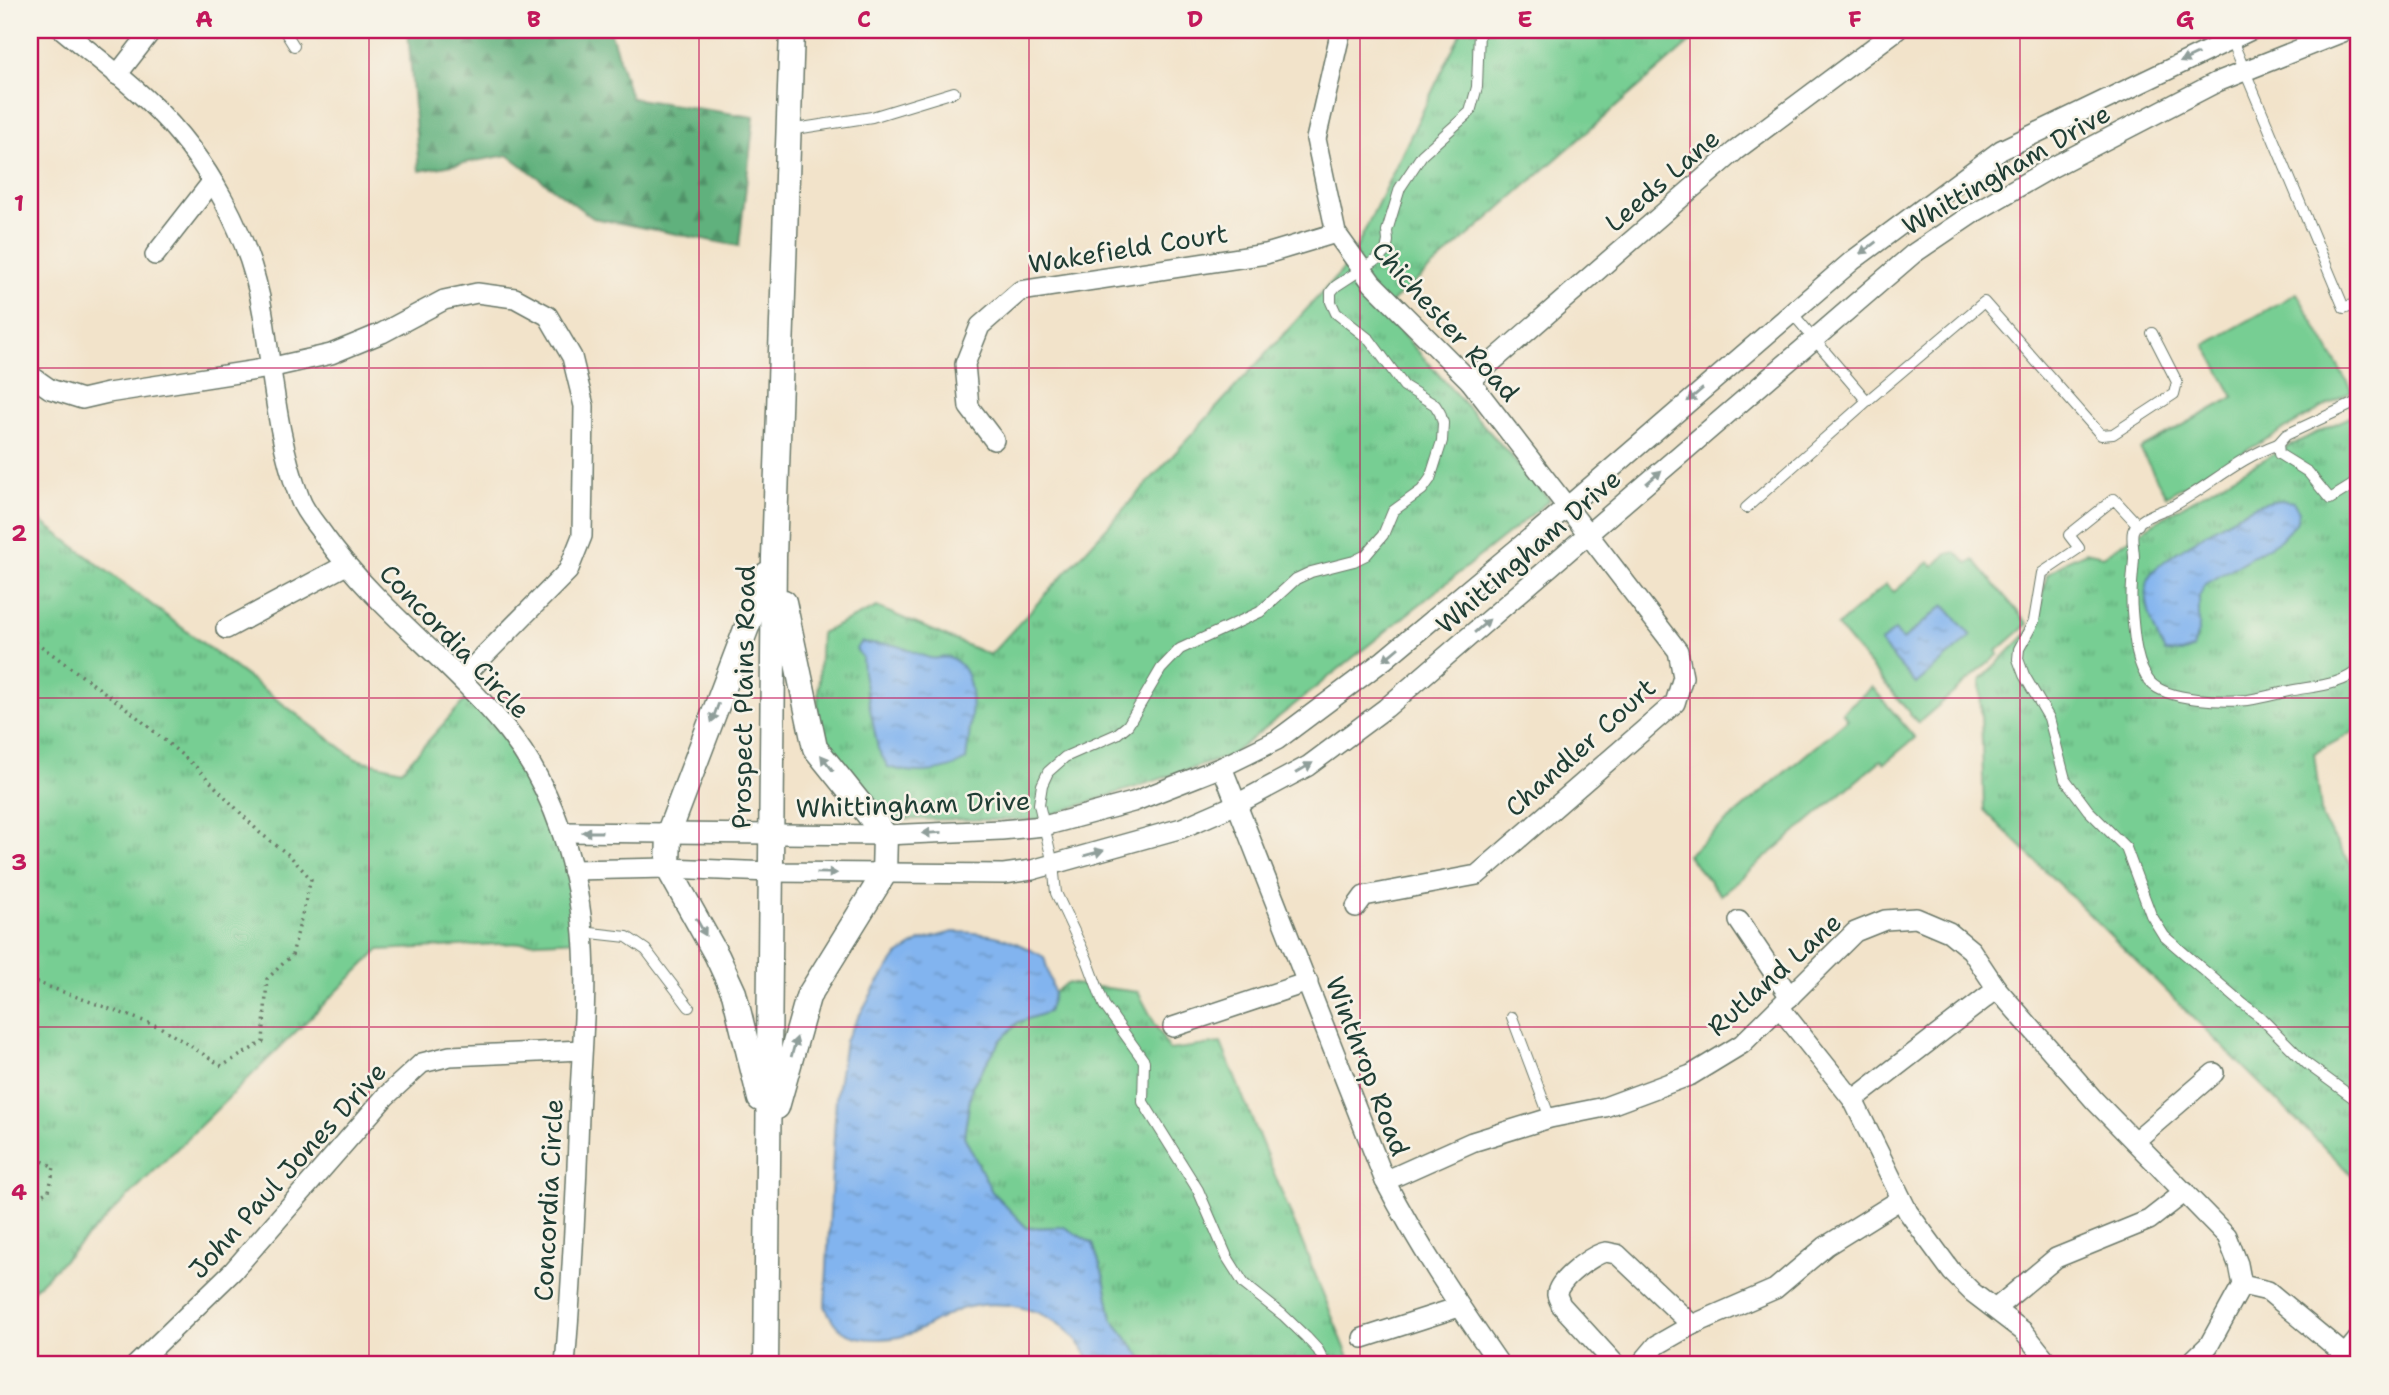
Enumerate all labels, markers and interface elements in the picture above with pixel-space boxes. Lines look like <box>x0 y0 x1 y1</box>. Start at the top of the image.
text: A <box>195 4 213 34</box>
text: B <box>527 4 541 34</box>
text: C <box>857 4 871 34</box>
text: D <box>1187 4 1203 34</box>
text: E <box>1517 4 1533 34</box>
text: F <box>1848 4 1862 34</box>
text: G <box>2176 4 2195 34</box>
one-way arrow <box>2179 53 2199 64</box>
street label: Whittingham Drive <box>1896 95 2116 243</box>
street label: Leeds Lane <box>1597 120 1727 240</box>
text: 1 <box>14 188 24 218</box>
street label: Wakefield Court <box>1026 215 1230 281</box>
street label: Chichester Road <box>1364 233 1528 409</box>
one-way arrow <box>1860 241 1878 256</box>
one-way arrow <box>1686 387 1703 402</box>
street label: Whittingham Drive <box>1428 461 1628 641</box>
one-way arrow <box>1645 470 1662 485</box>
text: 2 <box>11 518 27 548</box>
street label: Concordia Circle <box>372 556 538 726</box>
street label: Prospect Plains Road <box>723 565 763 829</box>
one-way arrow <box>1473 619 1490 634</box>
one-way arrow <box>1383 646 1400 661</box>
street label: Chandler Court <box>1497 670 1663 824</box>
one-way arrow <box>710 702 721 723</box>
one-way arrow <box>820 754 835 771</box>
one-way arrow <box>1295 761 1314 774</box>
street label: Whittingham Drive <box>795 782 1031 826</box>
one-way arrow <box>581 826 603 838</box>
one-way arrow <box>921 828 943 839</box>
text: 3 <box>11 847 27 877</box>
one-way arrow <box>1084 848 1105 858</box>
one-way arrow <box>817 867 839 879</box>
street label: Rutland Lane <box>1699 904 1849 1044</box>
one-way arrow <box>695 918 707 937</box>
street label: Winthrop Road <box>1318 971 1418 1161</box>
one-way arrow <box>790 1036 800 1057</box>
street label: John Paul Jones Drive <box>180 1054 394 1286</box>
street label: Concordia Circle <box>525 1098 571 1302</box>
text: 4 <box>11 1177 27 1207</box>

